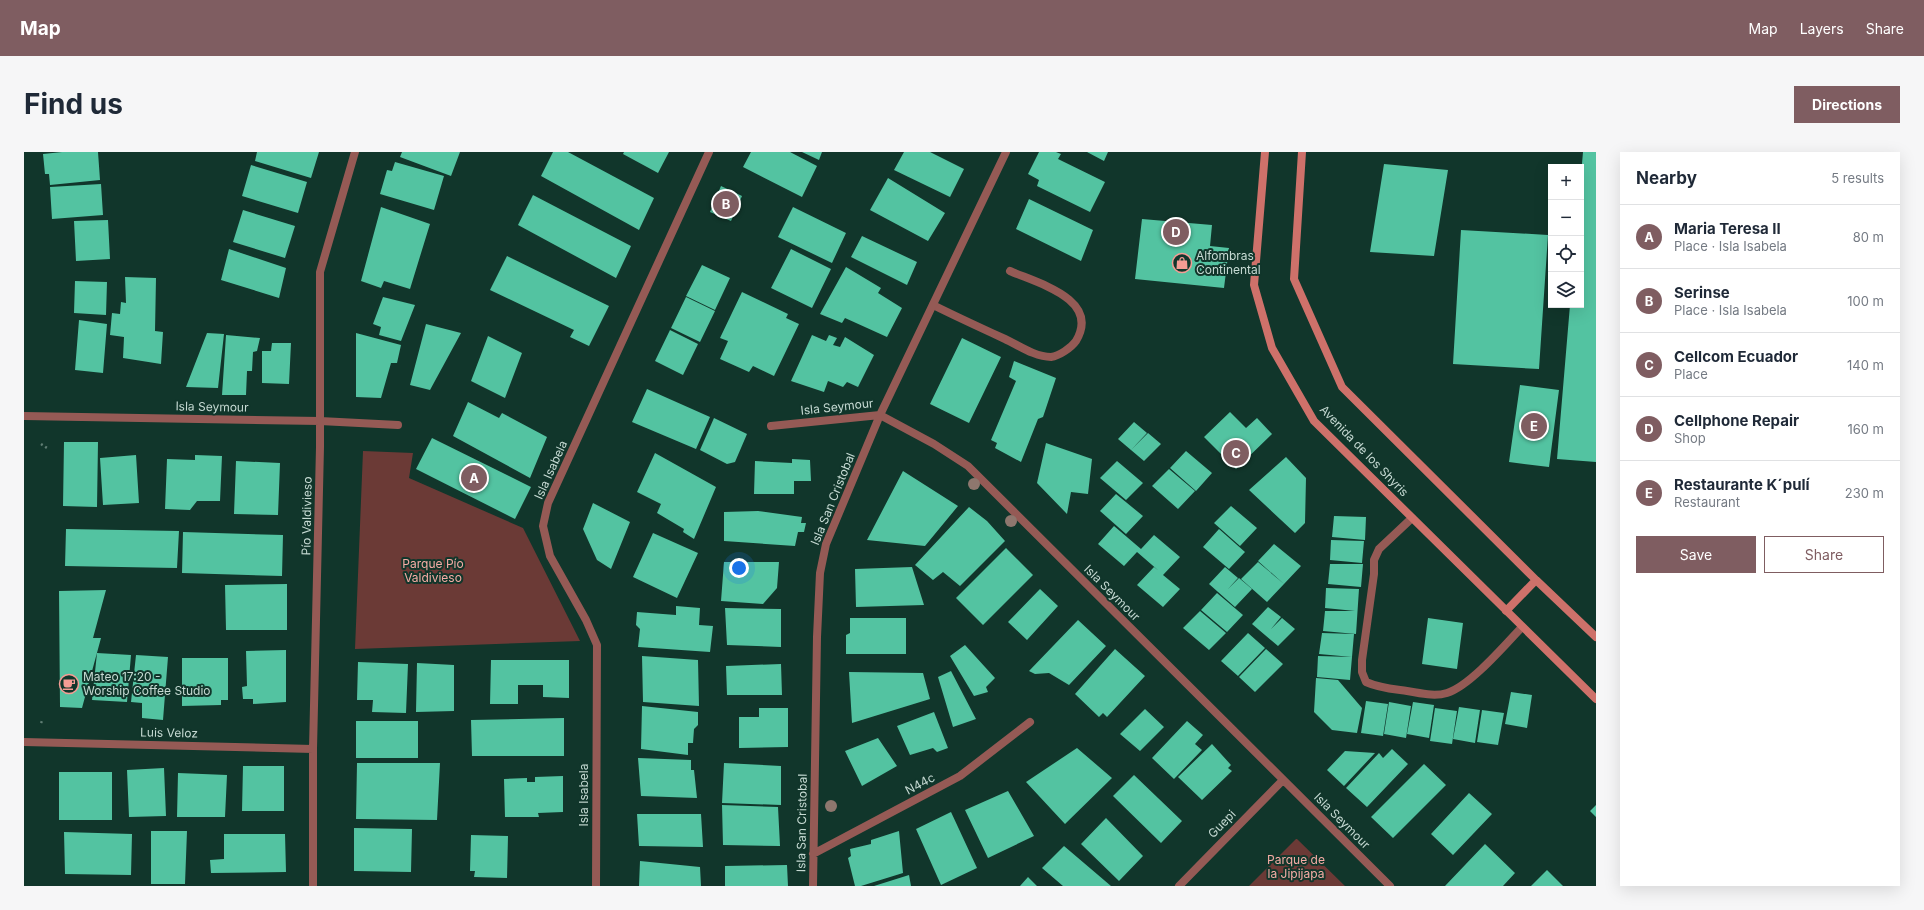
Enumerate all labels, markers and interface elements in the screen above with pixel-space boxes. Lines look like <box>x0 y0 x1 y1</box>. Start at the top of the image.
text: Map <box>20 17 61 40</box>
text: Map <box>1749 20 1778 37</box>
text: Layers <box>1800 20 1844 37</box>
text: Share <box>1866 20 1904 37</box>
button: Directions <box>1794 86 1900 123</box>
text: Find us <box>24 87 123 121</box>
map controls <box>1548 164 1584 308</box>
button: + <box>1548 164 1584 200</box>
text: Nearby <box>1636 168 1697 188</box>
text: 5 results <box>1831 170 1884 186</box>
pin: B <box>713 189 739 219</box>
button: − <box>1548 200 1584 236</box>
pin: D <box>1163 217 1189 247</box>
text: Maria Teresa II <box>1674 219 1781 238</box>
text: A <box>1644 229 1654 245</box>
text: 80 m <box>1853 229 1884 245</box>
button: locate <box>1548 236 1584 272</box>
text: Place · Isla Isabela <box>1674 238 1787 254</box>
place label: Alfombras Continental <box>1196 248 1261 277</box>
shop icon: Alfombras Continental <box>1171 252 1193 274</box>
button: layers <box>1548 272 1584 308</box>
text: Serinse <box>1674 283 1730 302</box>
text: B <box>1645 293 1653 309</box>
text: 100 m <box>1847 293 1884 309</box>
text: Place · Isla Isabela <box>1674 302 1787 318</box>
text: Cellcom Ecuador <box>1674 347 1798 366</box>
text: C <box>1644 357 1654 373</box>
text: 140 m <box>1847 357 1884 373</box>
text: Place <box>1674 366 1708 382</box>
street label: Isla Seymour <box>800 395 875 418</box>
street label: Isla Seymour <box>175 398 249 415</box>
street label: Avenida de los Shyris <box>1317 402 1412 499</box>
pin: E <box>1521 411 1547 441</box>
text: Cellphone Repair <box>1674 411 1799 430</box>
text: D <box>1644 421 1654 437</box>
text: 160 m <box>1847 421 1884 437</box>
text: Shop <box>1674 430 1706 446</box>
street label: Isla Isabela <box>531 438 570 502</box>
pin: C <box>1223 438 1249 468</box>
street label: Isla San Cristobal <box>807 450 858 547</box>
pin: A <box>461 463 487 493</box>
text: Restaurante K´pulí <box>1674 475 1810 494</box>
street label: Pío Valdivieso <box>298 476 315 556</box>
text: E <box>1645 485 1653 501</box>
text: 230 m <box>1845 485 1884 501</box>
text: Restaurant <box>1674 494 1740 510</box>
button: Save <box>1636 536 1756 573</box>
button: Share <box>1764 536 1884 573</box>
park label: Parque Pío Valdivieso <box>402 556 464 585</box>
your location <box>729 558 749 578</box>
street label: Isla Seymour <box>1081 561 1144 624</box>
place label: Mateo 17:20 - Worship Coffee Studio <box>83 669 211 698</box>
cafe icon: Mateo 17:20 - Worship Coffee Studio <box>58 673 80 695</box>
street label: Luis Veloz <box>140 724 198 741</box>
street label: Isla Isabela <box>576 764 591 826</box>
street label: N44c <box>902 769 937 798</box>
street label: Isla San Cristobal <box>793 774 810 872</box>
street label: Isla Seymour <box>1311 789 1374 852</box>
street label: Guepi <box>1205 806 1239 841</box>
park label: Parque de la Jipijapa <box>1267 852 1325 881</box>

